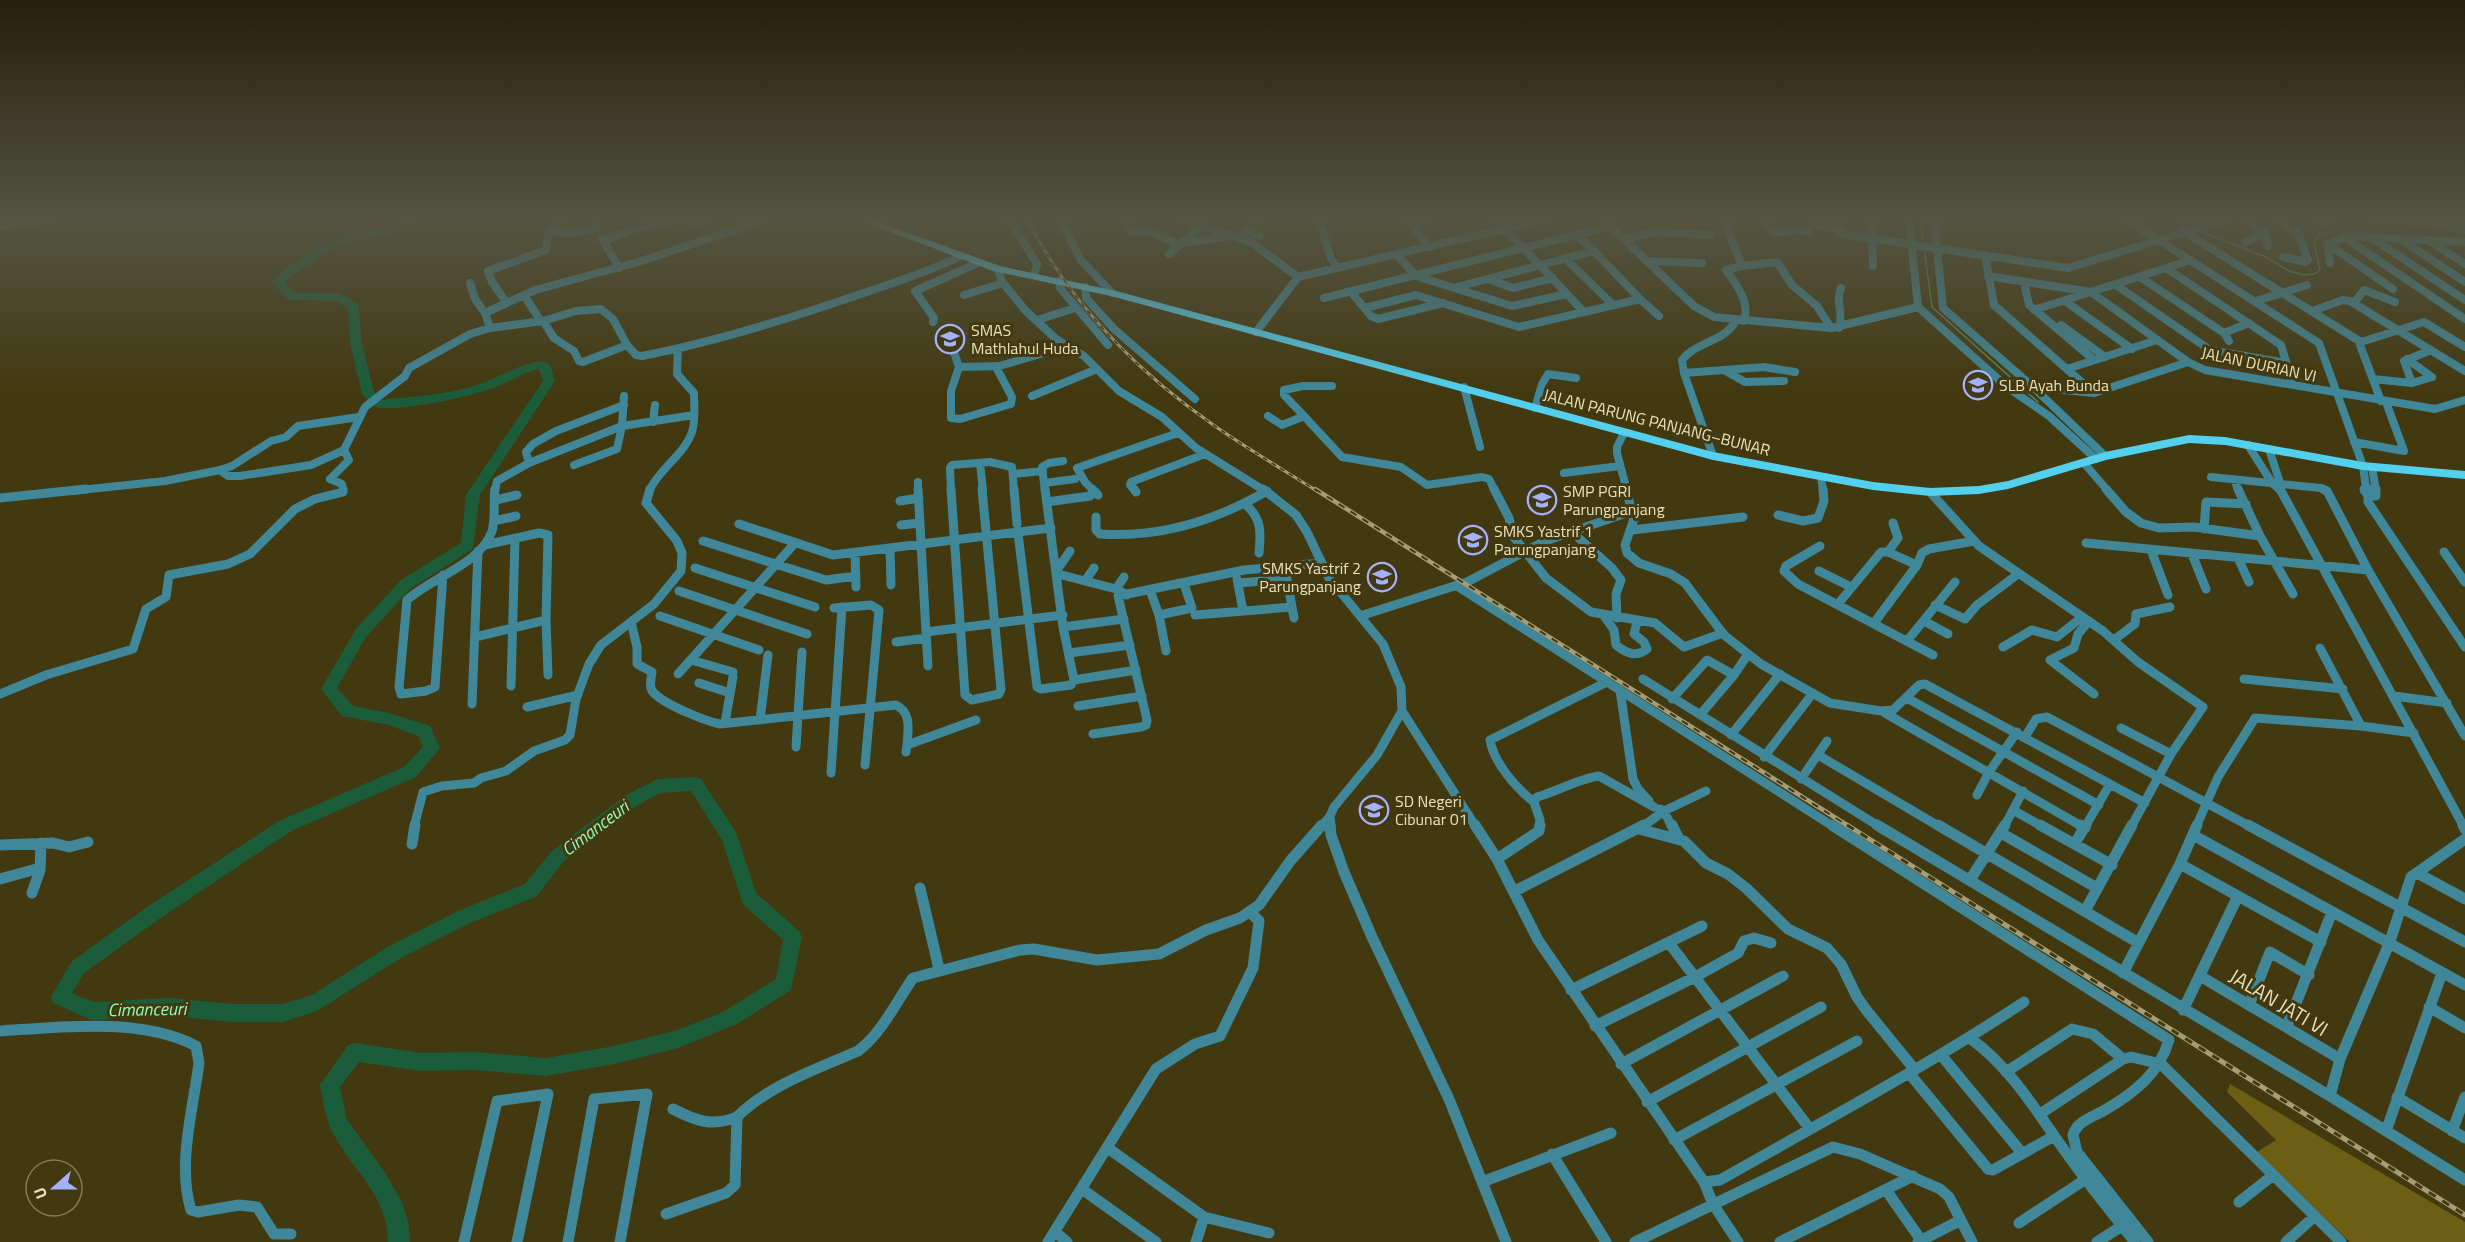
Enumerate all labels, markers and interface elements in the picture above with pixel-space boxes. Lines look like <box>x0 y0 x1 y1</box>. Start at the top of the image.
place label: SMAS Mathlahul Huda <box>971 318 1078 360</box>
school or university icon: SMAS Mathlahul Huda <box>934 323 966 355</box>
street label: JALAN DURIAN VI <box>2199 340 2319 388</box>
school or university icon: SLB Ayah Bunda <box>1962 369 1994 401</box>
place label: SLB Ayah Bunda <box>1999 373 2109 397</box>
street label: JALAN PARUNG PANJANG–BUNAR <box>1541 382 1773 462</box>
place label: SMP PGRI Parungpanjang <box>1563 479 1665 521</box>
school or university icon: SMP PGRI Parungpanjang <box>1526 484 1558 516</box>
place label: SMKS Yastrif 1 Parungpanjang <box>1494 519 1596 561</box>
school or university icon: SMKS Yastrif 1 Parungpanjang <box>1457 524 1489 556</box>
place label: SMKS Yastrif 2 Parungpanjang <box>1259 556 1361 598</box>
school or university icon: SMKS Yastrif 2 Parungpanjang <box>1366 561 1398 593</box>
place label: SD Negeri Cibunar 01 <box>1395 789 1468 831</box>
water label: Cimanceuri <box>556 792 636 862</box>
school or university icon: SD Negeri Cibunar 01 <box>1358 794 1390 826</box>
street label: JALAN JATI VI <box>2224 960 2334 1044</box>
water label: Cimanceuri <box>108 995 189 1023</box>
north arrow <box>24 1158 84 1218</box>
text: U <box>27 1184 53 1203</box>

